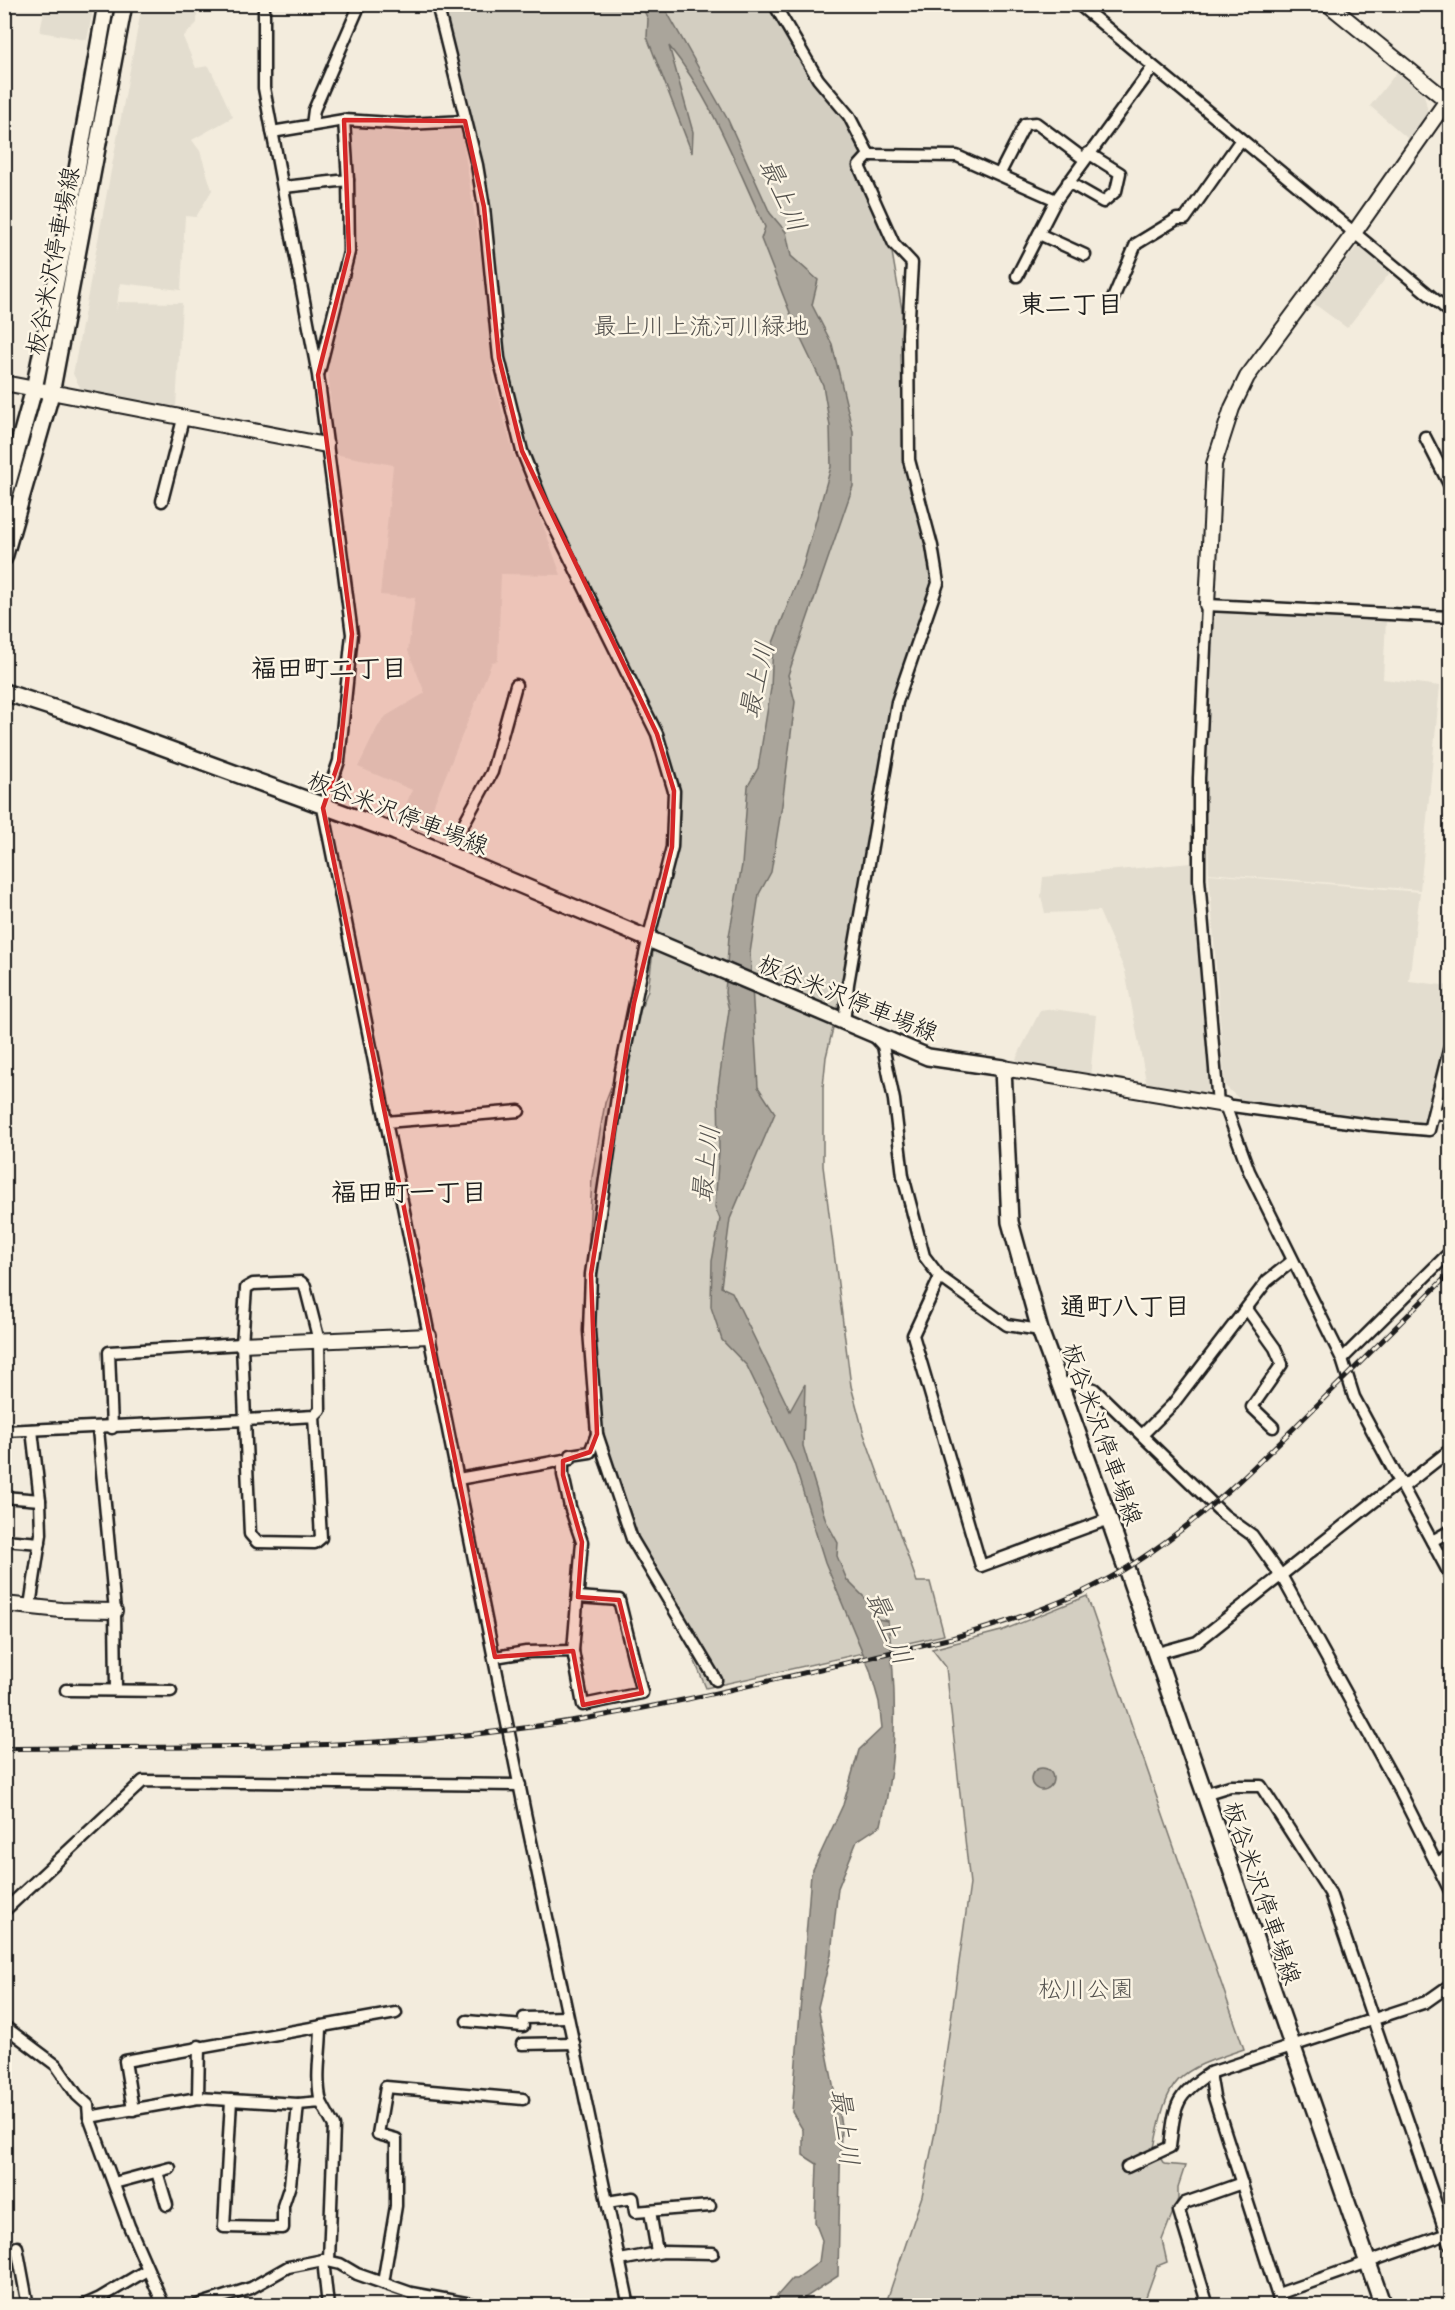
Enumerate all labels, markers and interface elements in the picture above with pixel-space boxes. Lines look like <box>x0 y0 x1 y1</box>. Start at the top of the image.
water label: 最上川 <box>752 153 814 237</box>
street label: 板谷米沢停車場線 <box>20 164 86 358</box>
district label: 東二丁目 <box>1019 288 1123 321</box>
park label: 最上川上流河川緑地 <box>593 311 809 341</box>
water label: 最上川 <box>732 638 782 722</box>
district label: 福田町二丁目 <box>251 652 407 685</box>
street label: 板谷米沢停車場線 <box>303 765 493 861</box>
street label: 板谷米沢停車場線 <box>753 948 943 1048</box>
water label: 最上川 <box>685 1123 727 1205</box>
district label: 福田町一丁目 <box>331 1176 487 1209</box>
district label: 通町八丁目 <box>1060 1290 1190 1323</box>
street label: 板谷米沢停車場線 <box>1055 1339 1149 1529</box>
water label: 最上川 <box>859 1586 919 1670</box>
street label: 板谷米沢停車場線 <box>1217 1797 1307 1989</box>
park label: 松川公園 <box>1038 1974 1134 2004</box>
water label: 最上川 <box>824 2086 866 2168</box>

